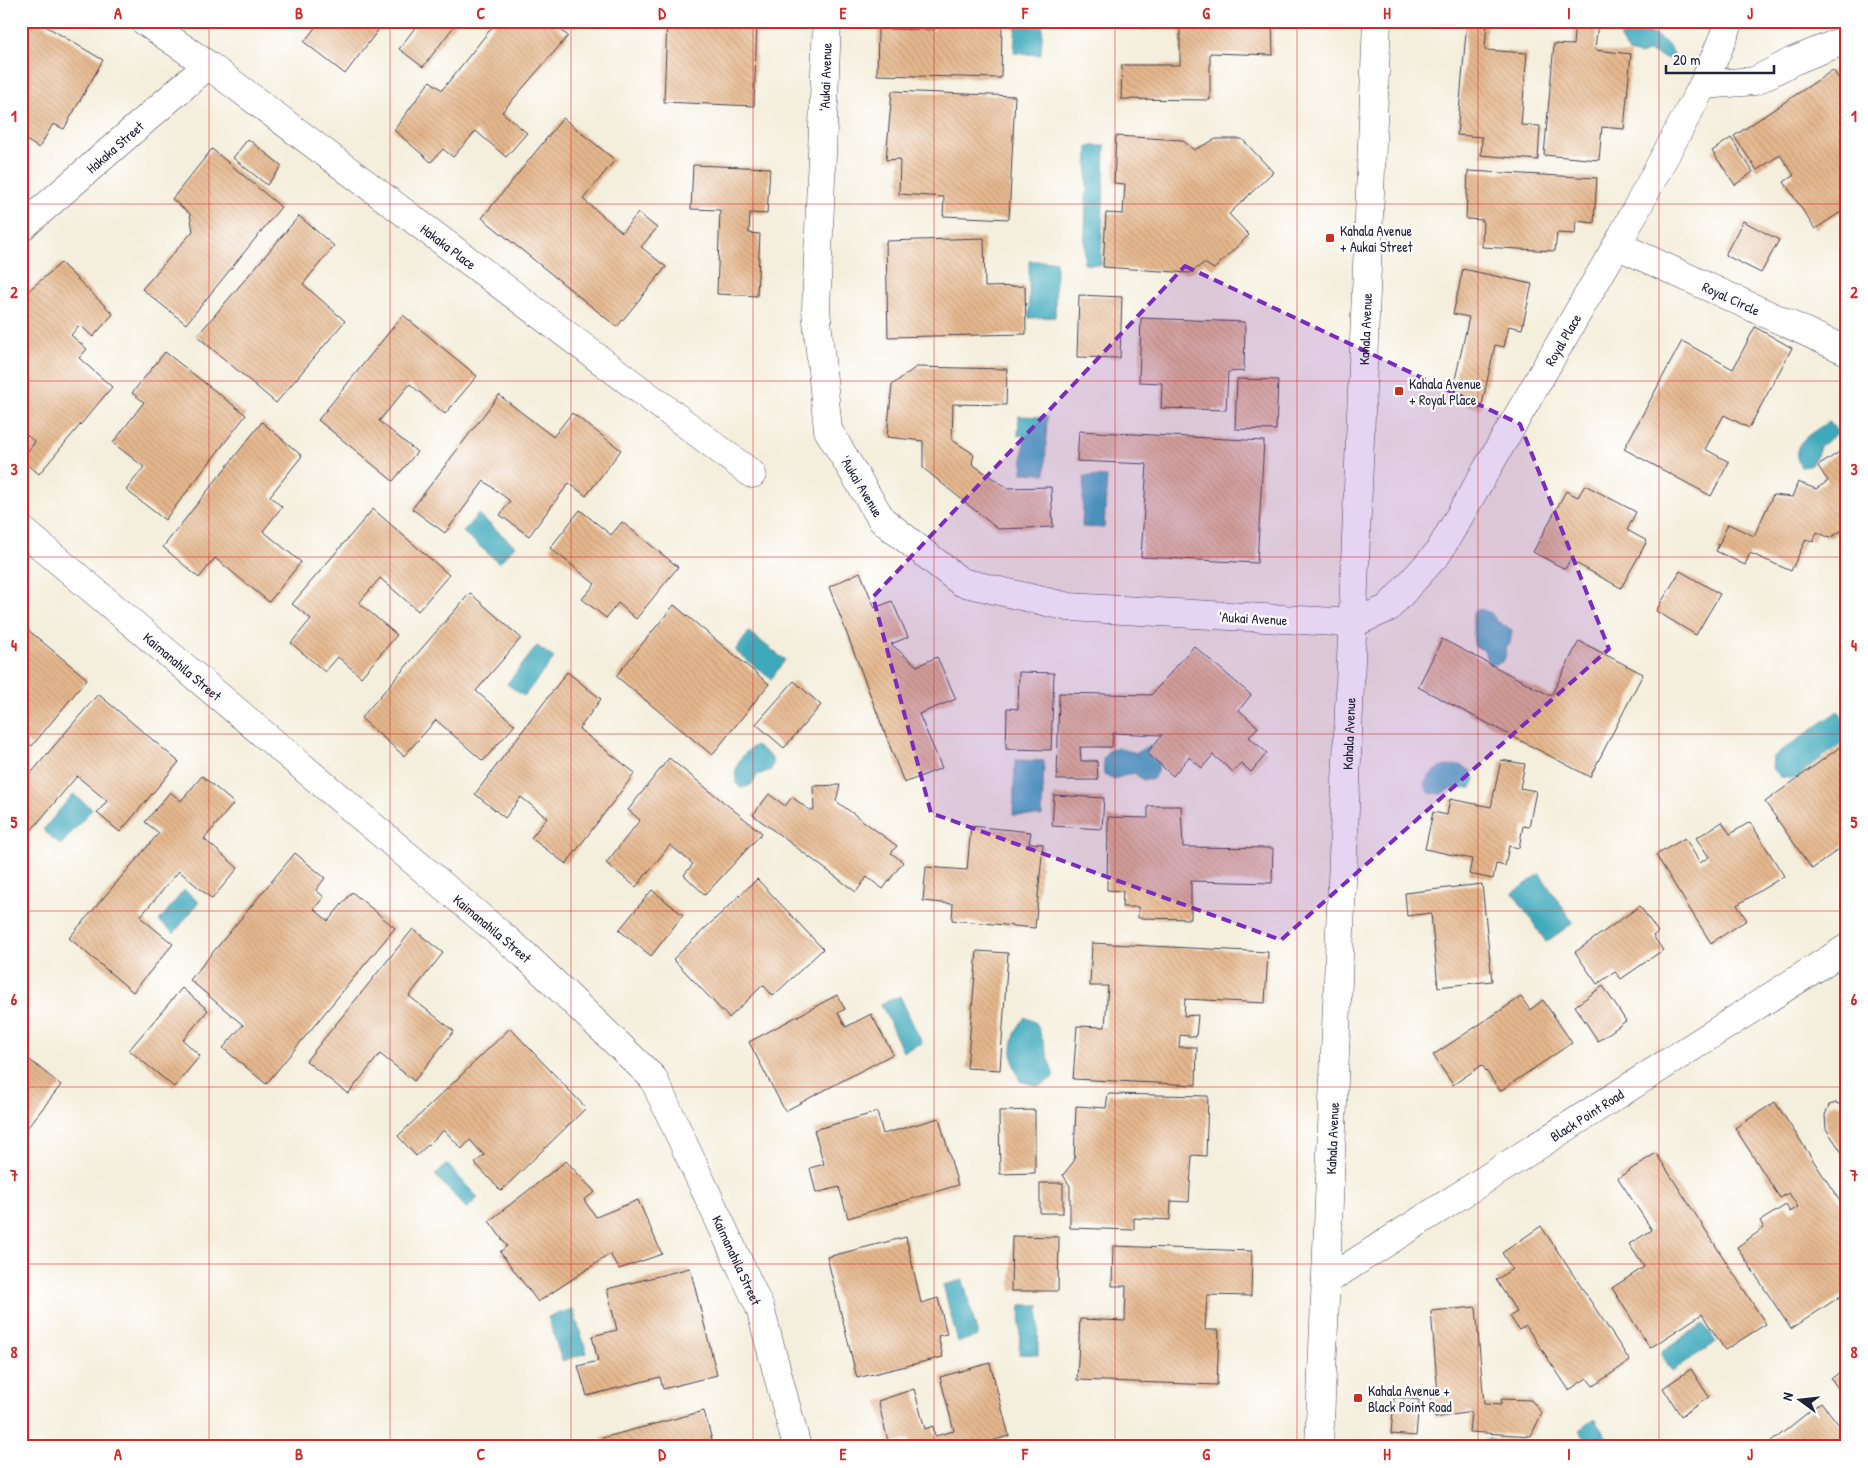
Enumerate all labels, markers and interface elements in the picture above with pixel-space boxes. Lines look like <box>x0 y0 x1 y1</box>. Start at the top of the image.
text: A <box>114 2 122 24</box>
text: B <box>295 2 303 24</box>
text: C <box>477 2 486 24</box>
text: D <box>658 2 666 24</box>
text: E <box>839 2 847 24</box>
text: F <box>1021 2 1029 24</box>
text: G <box>1202 2 1210 24</box>
text: H <box>1383 2 1391 24</box>
text: I <box>1567 2 1571 24</box>
text: J <box>1747 2 1753 24</box>
street label: ʻAukai Avenue <box>814 42 836 112</box>
scale bar <box>1666 42 1773 74</box>
text: 20 m <box>1673 49 1700 70</box>
text: 1 <box>11 105 17 127</box>
text: 1 <box>1851 105 1857 127</box>
street label: Hakaka Street <box>82 116 147 177</box>
street label: Hakaka Place <box>417 219 481 273</box>
place label: Kahala Avenue + Aukai Street <box>1340 221 1413 256</box>
marker: Kahala Avenue + Aukai Street <box>1324 232 1336 244</box>
street label: Royal Circle <box>1700 276 1764 319</box>
text: 2 <box>10 281 18 303</box>
text: 2 <box>1850 281 1858 303</box>
street label: Kahala Avenue <box>1354 292 1375 365</box>
street label: Royal Place <box>1539 309 1585 369</box>
place label: Kahala Avenue + Royal Place <box>1409 374 1482 410</box>
marker: Kahala Avenue + Royal Place <box>1393 385 1405 397</box>
street label: ʻAukai Avenue <box>836 452 888 521</box>
text: 3 <box>10 458 18 480</box>
text: 3 <box>1850 458 1858 480</box>
street label: ʻAukai Avenue <box>1218 607 1288 629</box>
street label: Kaimanahila Street <box>140 627 226 705</box>
text: 4 <box>11 634 17 656</box>
text: 4 <box>1851 634 1857 656</box>
street label: Kahala Avenue <box>1337 697 1359 770</box>
text: 5 <box>11 811 18 833</box>
text: 5 <box>1851 811 1858 833</box>
street label: Kaimanahila Street <box>450 889 536 967</box>
text: 6 <box>11 988 18 1010</box>
text: 6 <box>1851 988 1858 1010</box>
street label: Black Point Road <box>1546 1084 1627 1145</box>
street label: Kahala Avenue <box>1321 1101 1343 1175</box>
text: 7 <box>9 1164 18 1186</box>
text: 7 <box>1849 1164 1858 1186</box>
street label: Kaimanahila Street <box>709 1212 767 1308</box>
text: 8 <box>11 1341 18 1363</box>
text: 8 <box>1851 1341 1858 1363</box>
north arrow <box>1776 1376 1826 1426</box>
place label: Kahala Avenue + Black Point Road <box>1368 1381 1452 1416</box>
text: N <box>1777 1390 1797 1403</box>
marker: Kahala Avenue + Black Point Road <box>1352 1392 1364 1404</box>
text: A <box>114 1443 122 1465</box>
text: B <box>295 1443 303 1465</box>
text: C <box>477 1443 486 1465</box>
text: D <box>658 1443 666 1465</box>
text: E <box>839 1443 847 1465</box>
text: F <box>1021 1443 1029 1465</box>
text: G <box>1202 1443 1210 1465</box>
text: H <box>1383 1443 1391 1465</box>
text: I <box>1567 1443 1571 1465</box>
text: J <box>1747 1443 1753 1465</box>

